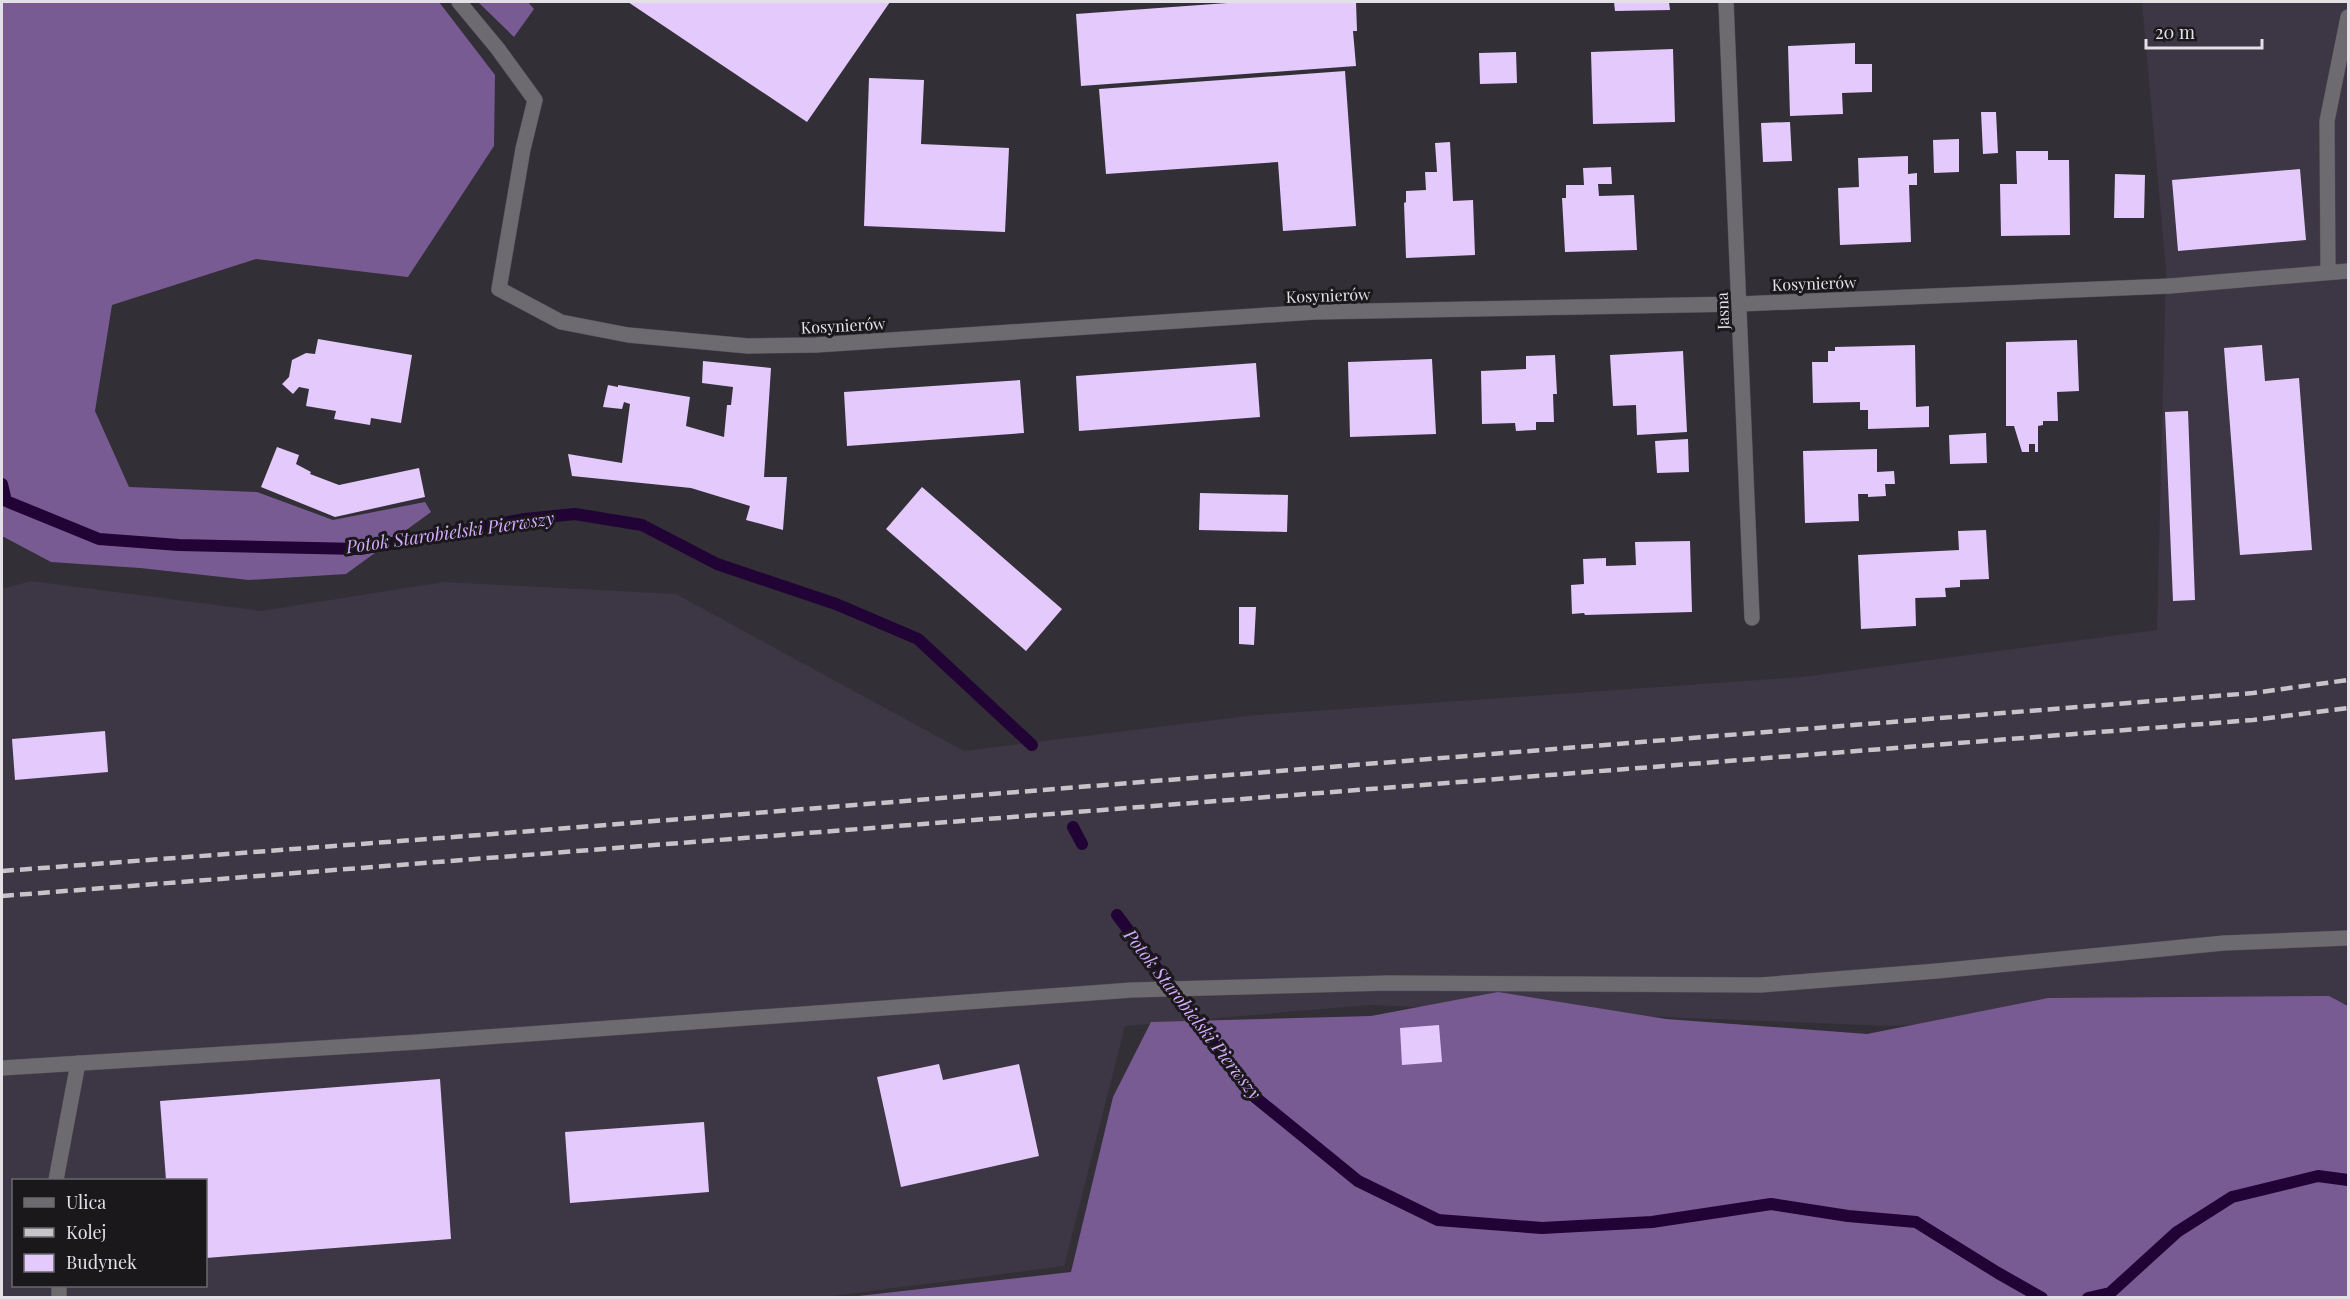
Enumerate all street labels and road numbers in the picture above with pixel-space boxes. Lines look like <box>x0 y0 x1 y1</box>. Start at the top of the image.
street label: Kosynierów <box>1771 271 1857 295</box>
street label: Kosynierów <box>1285 283 1371 307</box>
street label: Jasna <box>1711 292 1733 331</box>
street label: Kosynierów <box>800 312 886 338</box>

